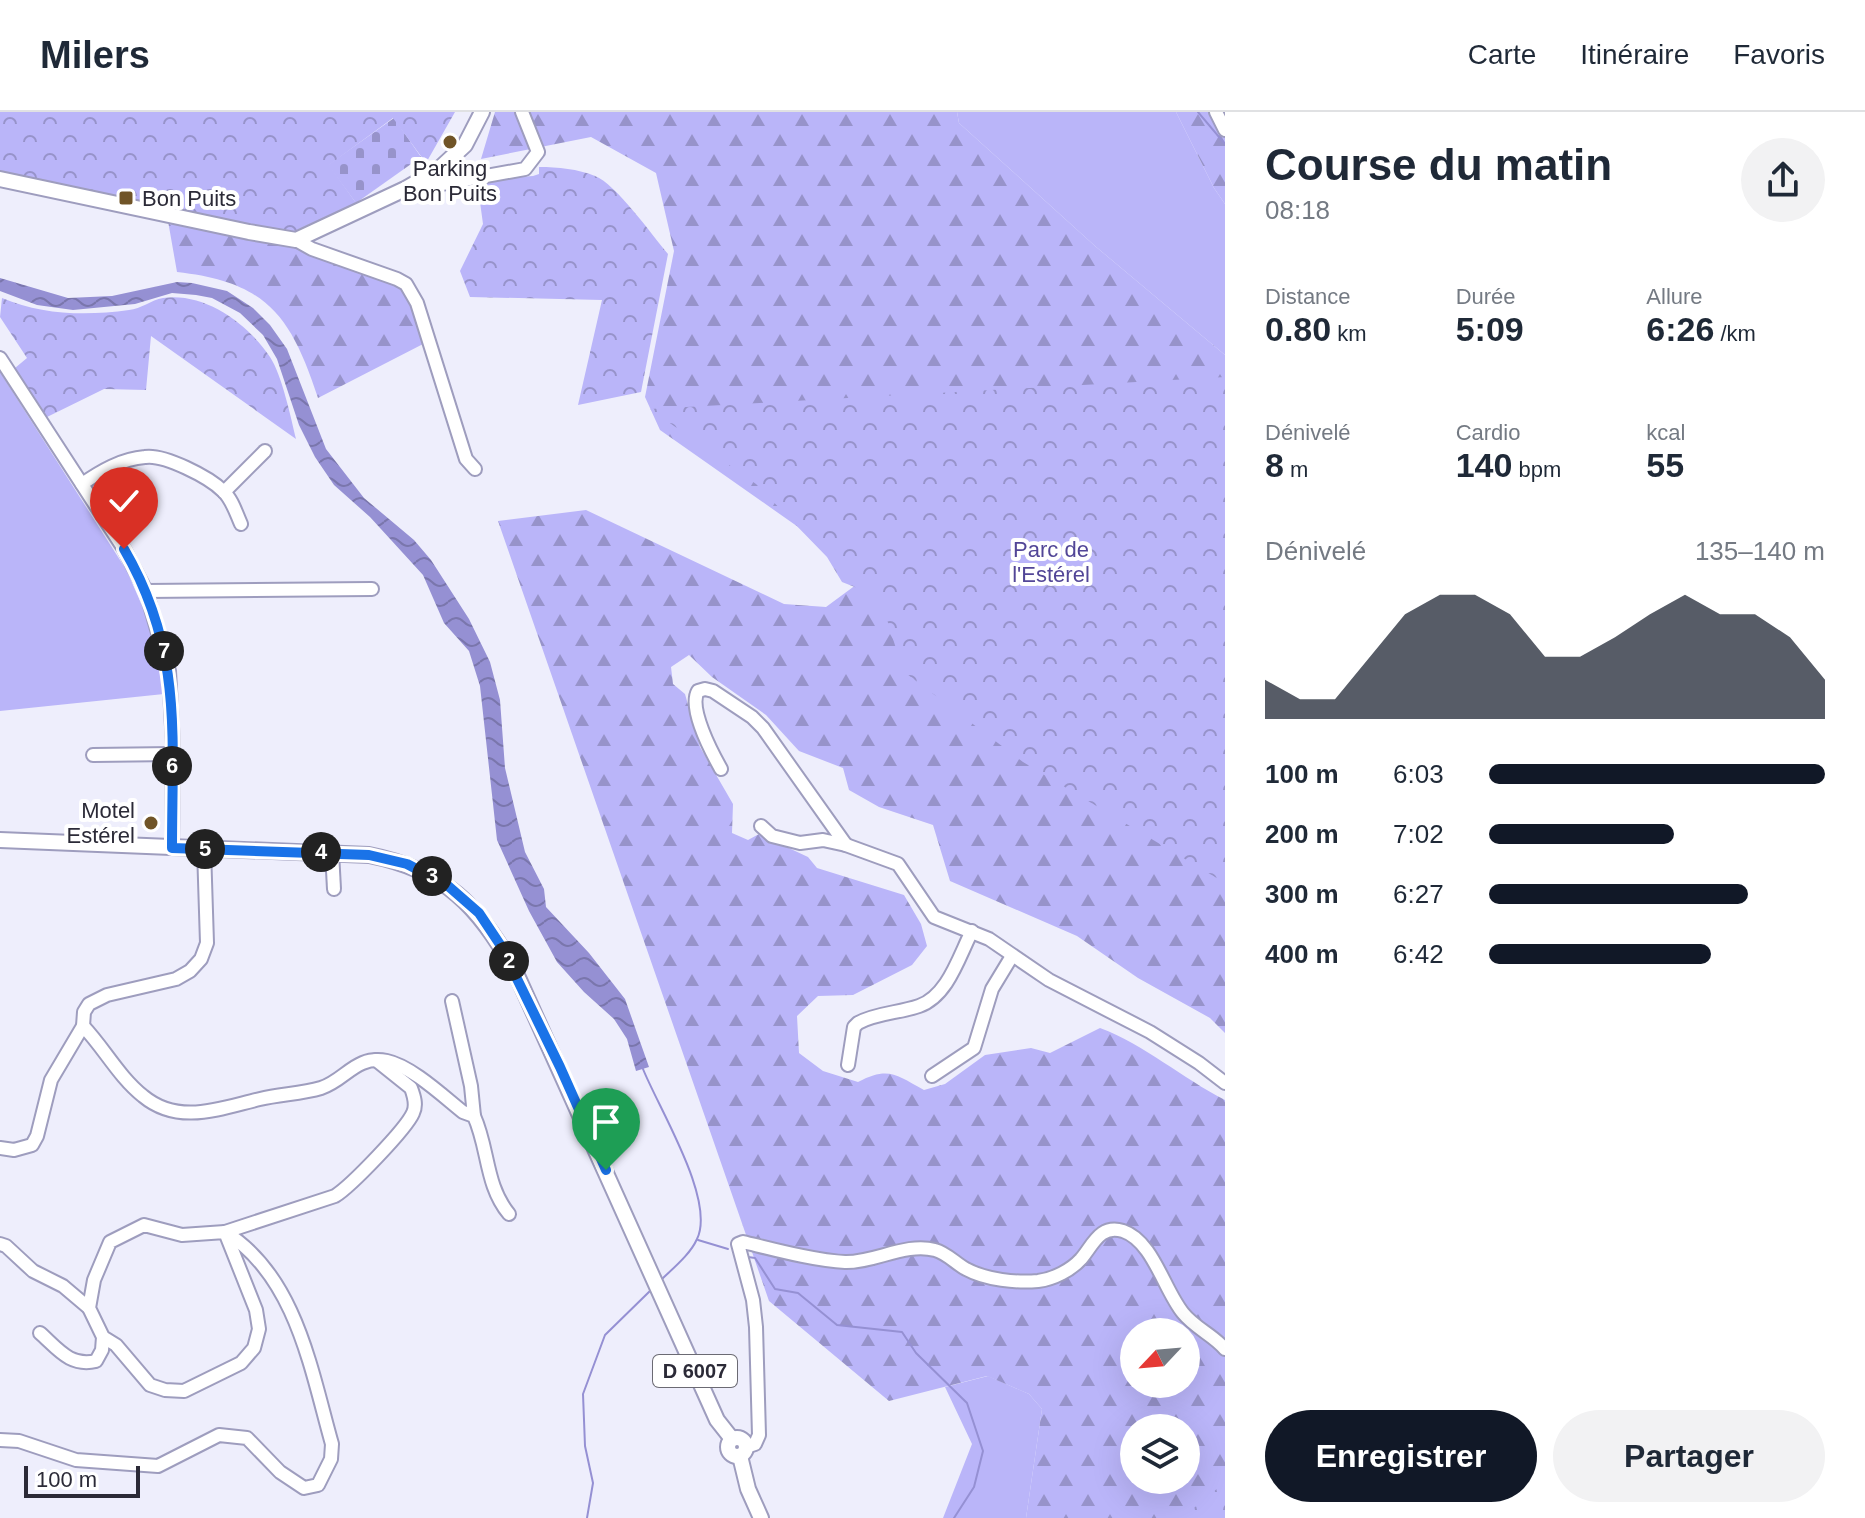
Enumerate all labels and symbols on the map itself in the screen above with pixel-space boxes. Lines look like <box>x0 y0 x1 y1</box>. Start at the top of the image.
marker: Parking Bon Puits <box>441 133 459 151</box>
place label: Parking Bon Puits <box>403 156 497 206</box>
place label: Bon Puits <box>142 186 236 211</box>
marker: Bon Puits <box>117 189 135 207</box>
pin <box>90 467 158 549</box>
park label: Parc de l'Estérel <box>1012 537 1090 587</box>
pin: 7 <box>144 631 184 671</box>
pin: 6 <box>152 746 192 786</box>
place label: Motel Estérel <box>67 798 135 848</box>
marker: Motel Estérel <box>142 814 160 832</box>
pin: 5 <box>185 829 225 869</box>
pin: 4 <box>301 832 341 872</box>
pin: 3 <box>412 856 452 896</box>
pin: 2 <box>489 941 529 981</box>
pin <box>572 1088 640 1170</box>
north arrow <box>1120 1318 1200 1398</box>
road number: D 6007 <box>653 1355 737 1387</box>
scale bar <box>24 1462 140 1498</box>

